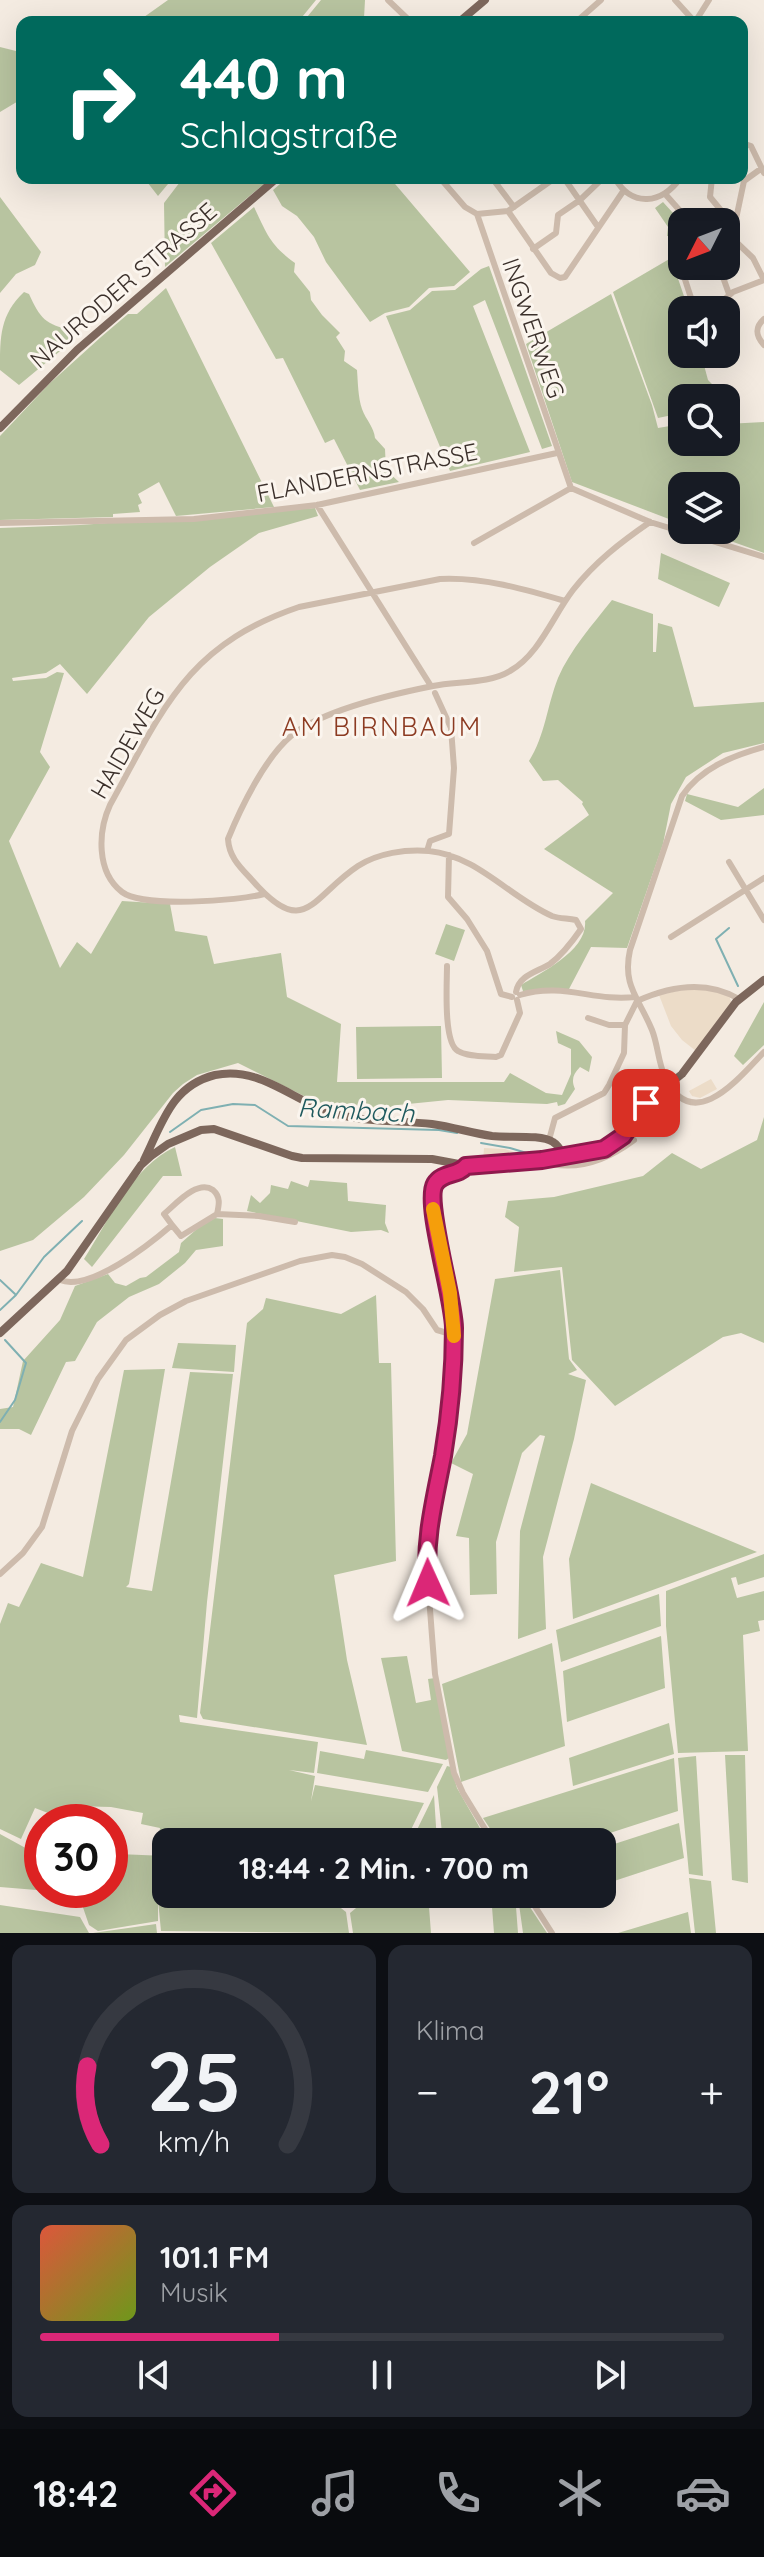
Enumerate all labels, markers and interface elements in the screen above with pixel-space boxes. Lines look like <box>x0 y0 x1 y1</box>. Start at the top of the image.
text: 440 m <box>180 43 348 113</box>
icon: right <box>48 48 152 152</box>
text: Schlagstraße <box>180 112 398 157</box>
street label: NAURODER STRASSE <box>23 196 223 374</box>
north arrow <box>668 208 740 280</box>
map controls <box>668 208 740 544</box>
street label: INGWERWEG <box>496 254 572 402</box>
button: sound <box>668 296 740 368</box>
button: search <box>668 384 740 456</box>
street label: FLANDERNSTRASSE <box>254 436 480 508</box>
button: layers <box>668 472 740 544</box>
street label: HAIDEWEG <box>83 682 171 804</box>
district label: AM BIRNBAUM <box>282 710 482 743</box>
pin <box>612 1069 680 1137</box>
icon: arrive <box>624 1081 668 1125</box>
water label: Rambach <box>297 1090 416 1130</box>
position arrow <box>386 1541 470 1625</box>
speed limit sign: 30 <box>24 1804 128 1908</box>
text: 18:44 · 2 Min. · 700 m <box>239 1849 529 1887</box>
text: Klima <box>416 2014 485 2047</box>
text: 25 <box>146 2028 242 2132</box>
text: 21° <box>529 2054 610 2129</box>
text: − <box>416 2064 439 2119</box>
text: + <box>699 2064 724 2119</box>
text: km/h <box>158 2123 230 2159</box>
text: 101.1 FM <box>160 2238 269 2276</box>
text: Musik <box>160 2276 228 2309</box>
icon: previous <box>132 2353 176 2397</box>
icon: pause <box>360 2353 404 2397</box>
icon: next <box>588 2353 632 2397</box>
icon: directions <box>185 2465 241 2521</box>
icon: music <box>307 2465 363 2521</box>
icon: phone <box>430 2465 486 2521</box>
icon: climate <box>552 2465 608 2521</box>
icon: car <box>675 2465 731 2521</box>
text: 18:42 <box>33 2471 118 2516</box>

